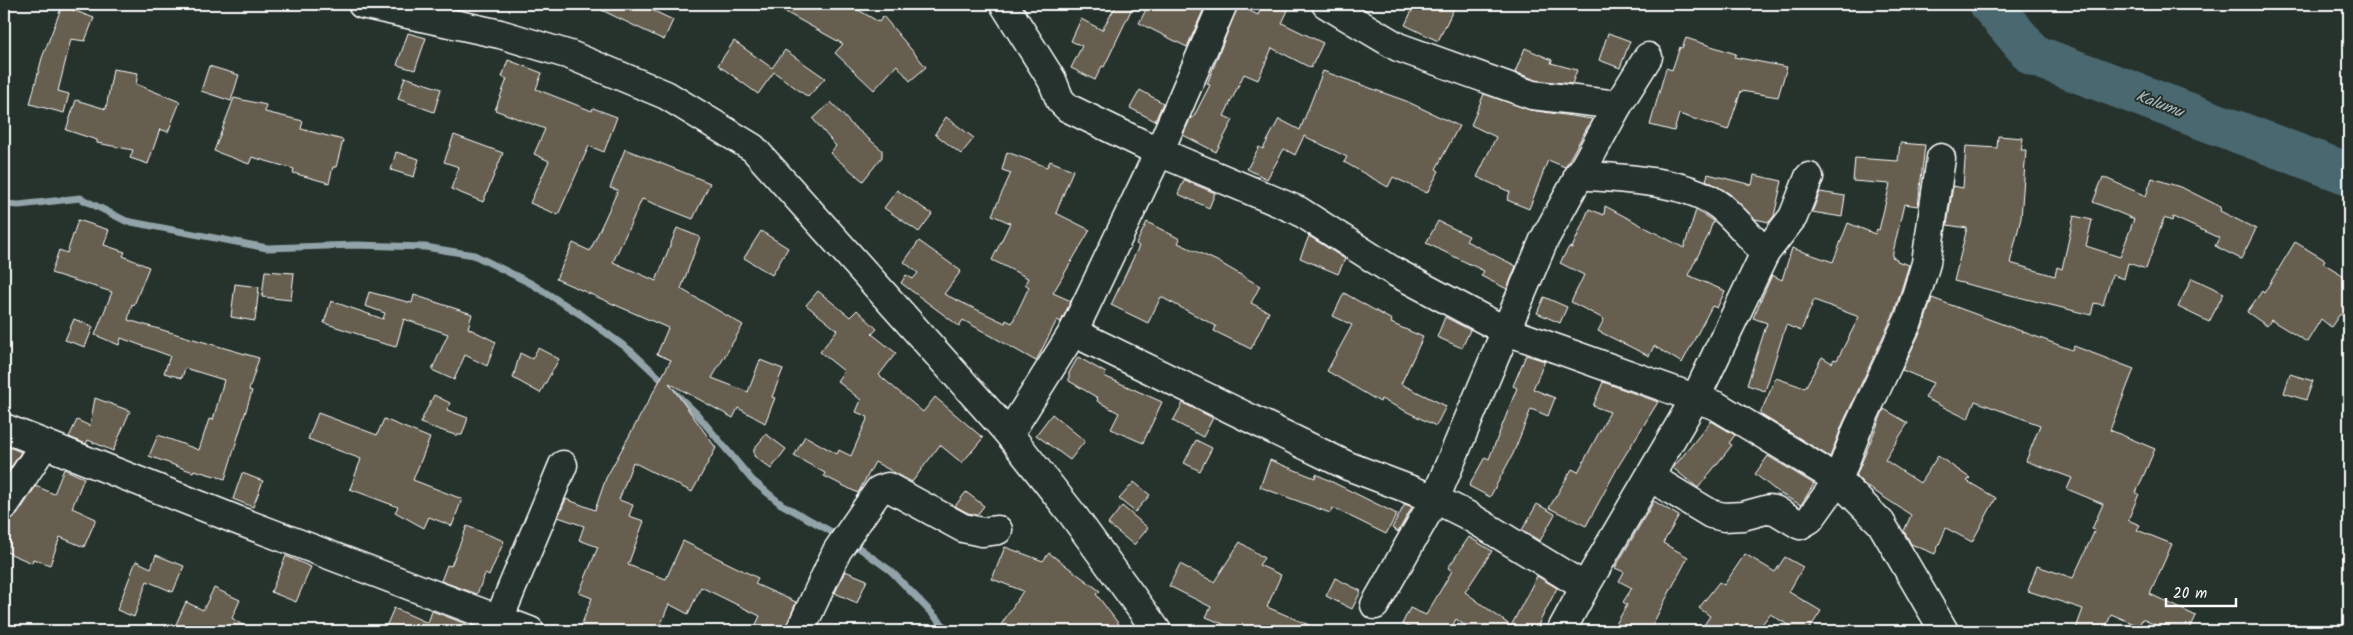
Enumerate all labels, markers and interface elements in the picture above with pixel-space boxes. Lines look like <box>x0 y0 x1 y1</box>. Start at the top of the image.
water label: Kalumu <box>2132 84 2189 126</box>
scale bar <box>2166 575 2236 607</box>
text: 20 m <box>2173 582 2207 606</box>

